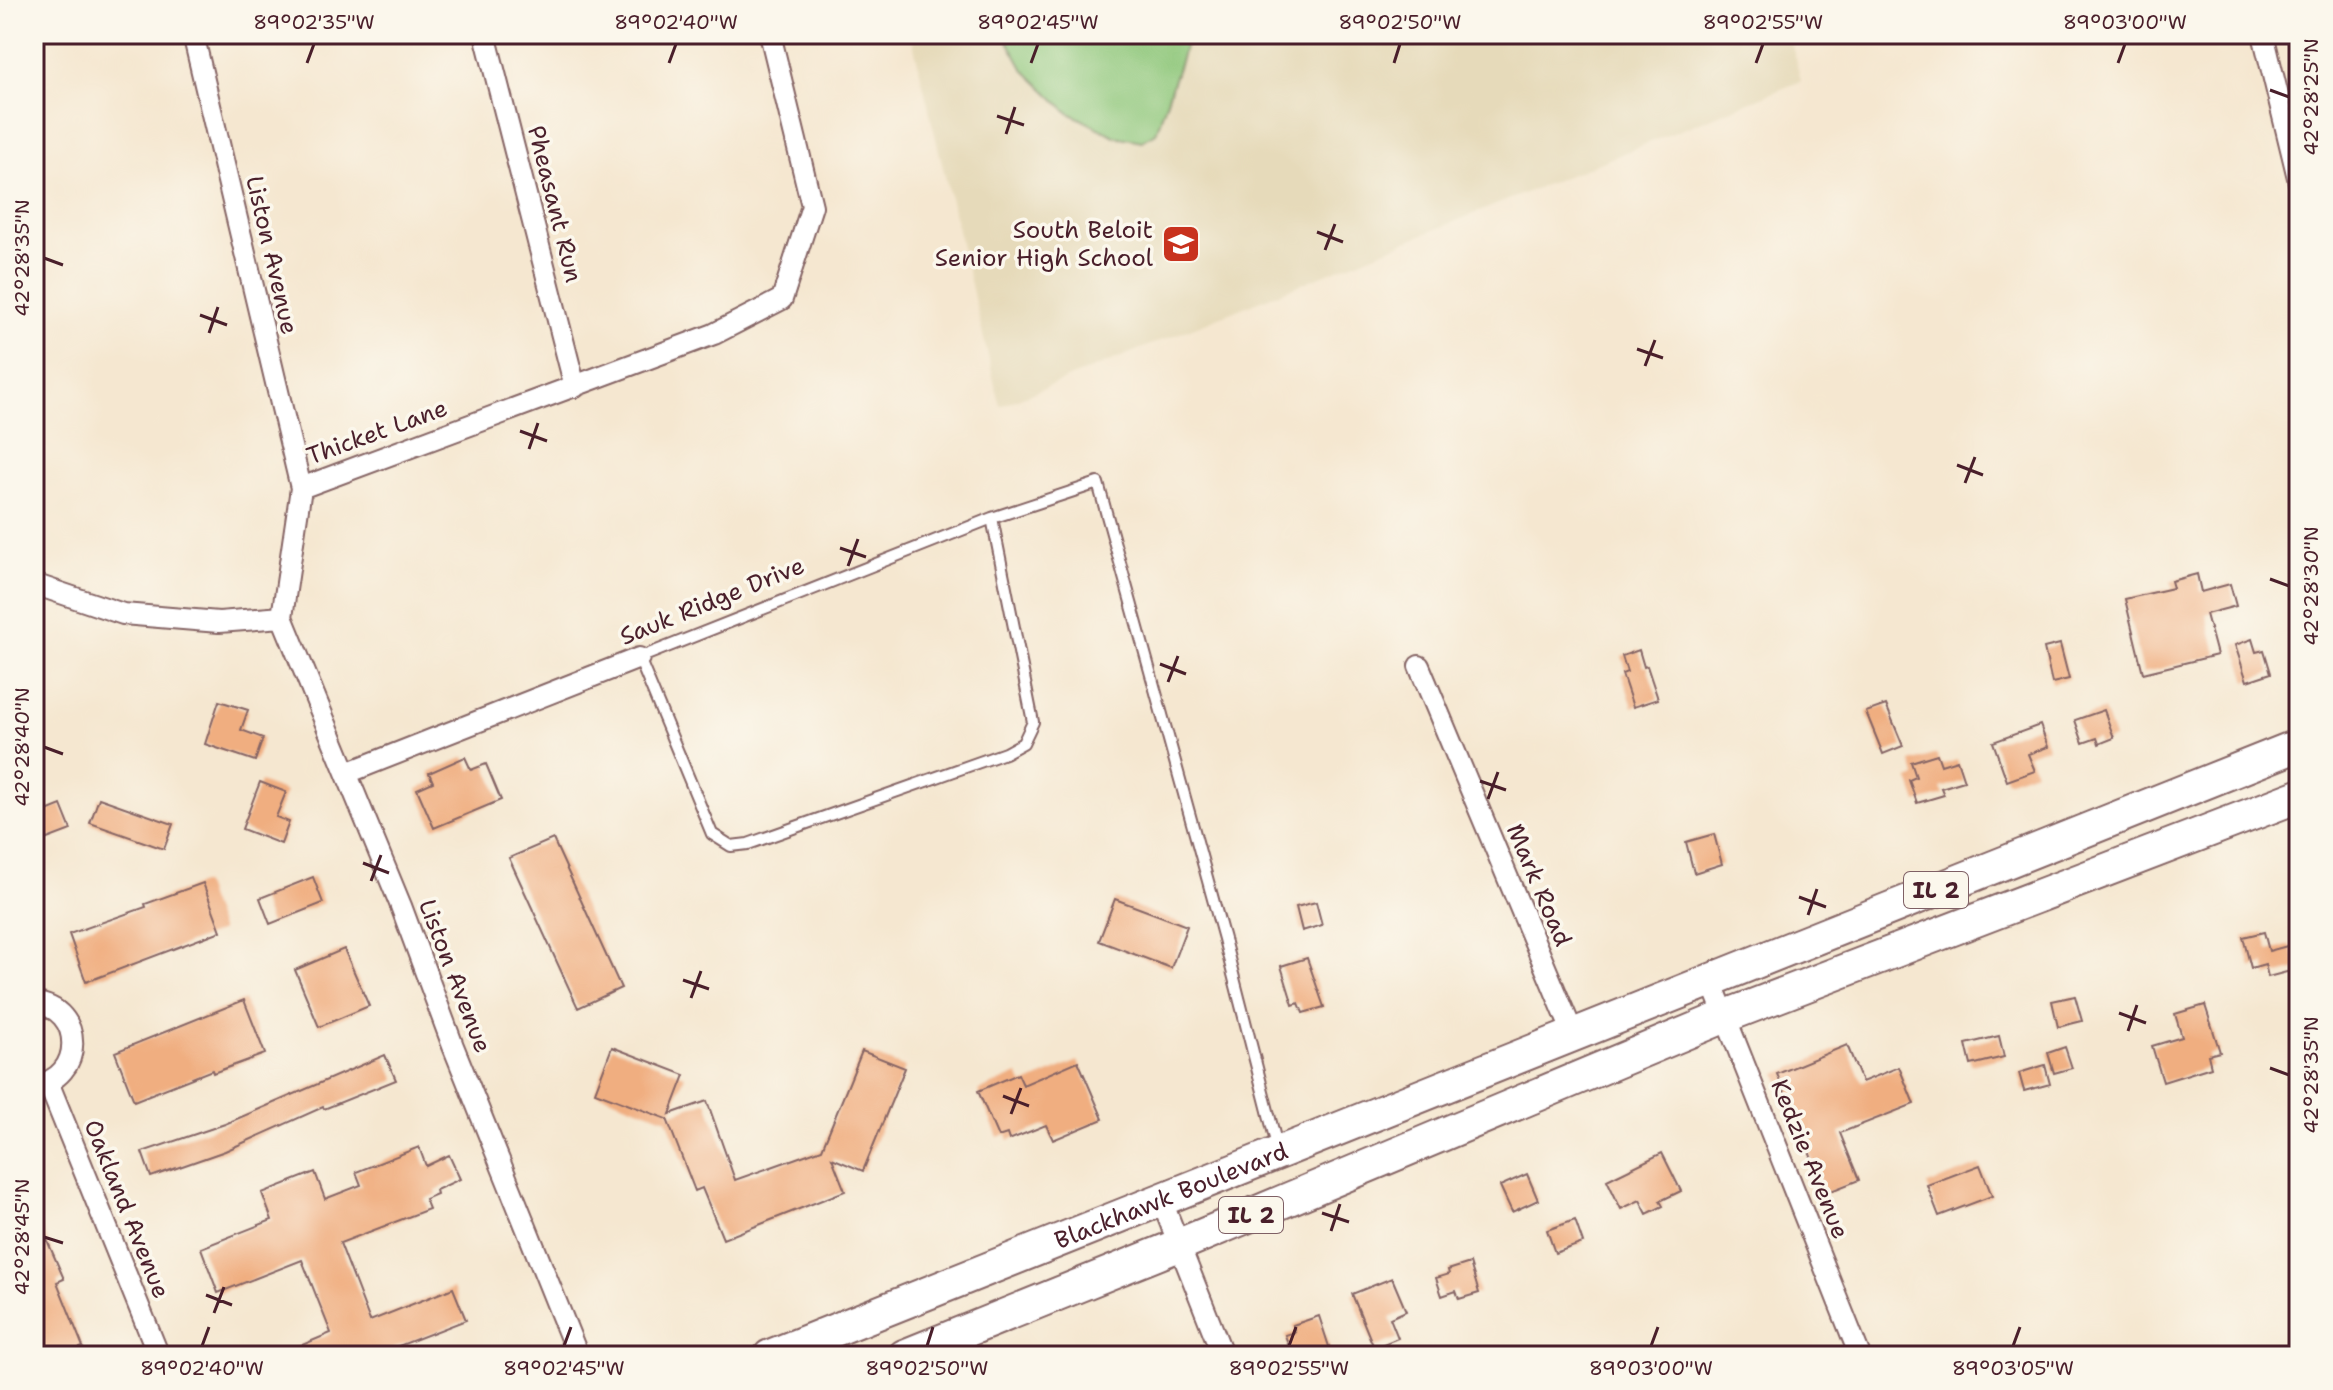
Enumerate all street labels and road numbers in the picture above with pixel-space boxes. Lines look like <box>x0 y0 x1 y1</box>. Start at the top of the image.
street label: Pheasant Run <box>520 122 590 286</box>
street label: Liston Avenue <box>238 172 306 338</box>
street label: Thicket Lane <box>302 392 452 472</box>
street label: Sauk Ridge Drive <box>615 549 809 653</box>
street label: Mark Road <box>1499 819 1579 951</box>
road number: IL 2 <box>1904 872 1968 908</box>
street label: Liston Avenue <box>411 895 499 1057</box>
street label: Kedzie Avenue <box>1763 1074 1857 1244</box>
street label: Oakland Avenue <box>77 1115 177 1303</box>
street label: Blackhawk Boulevard <box>1050 1135 1293 1257</box>
road number: IL 2 <box>1219 1197 1283 1233</box>

